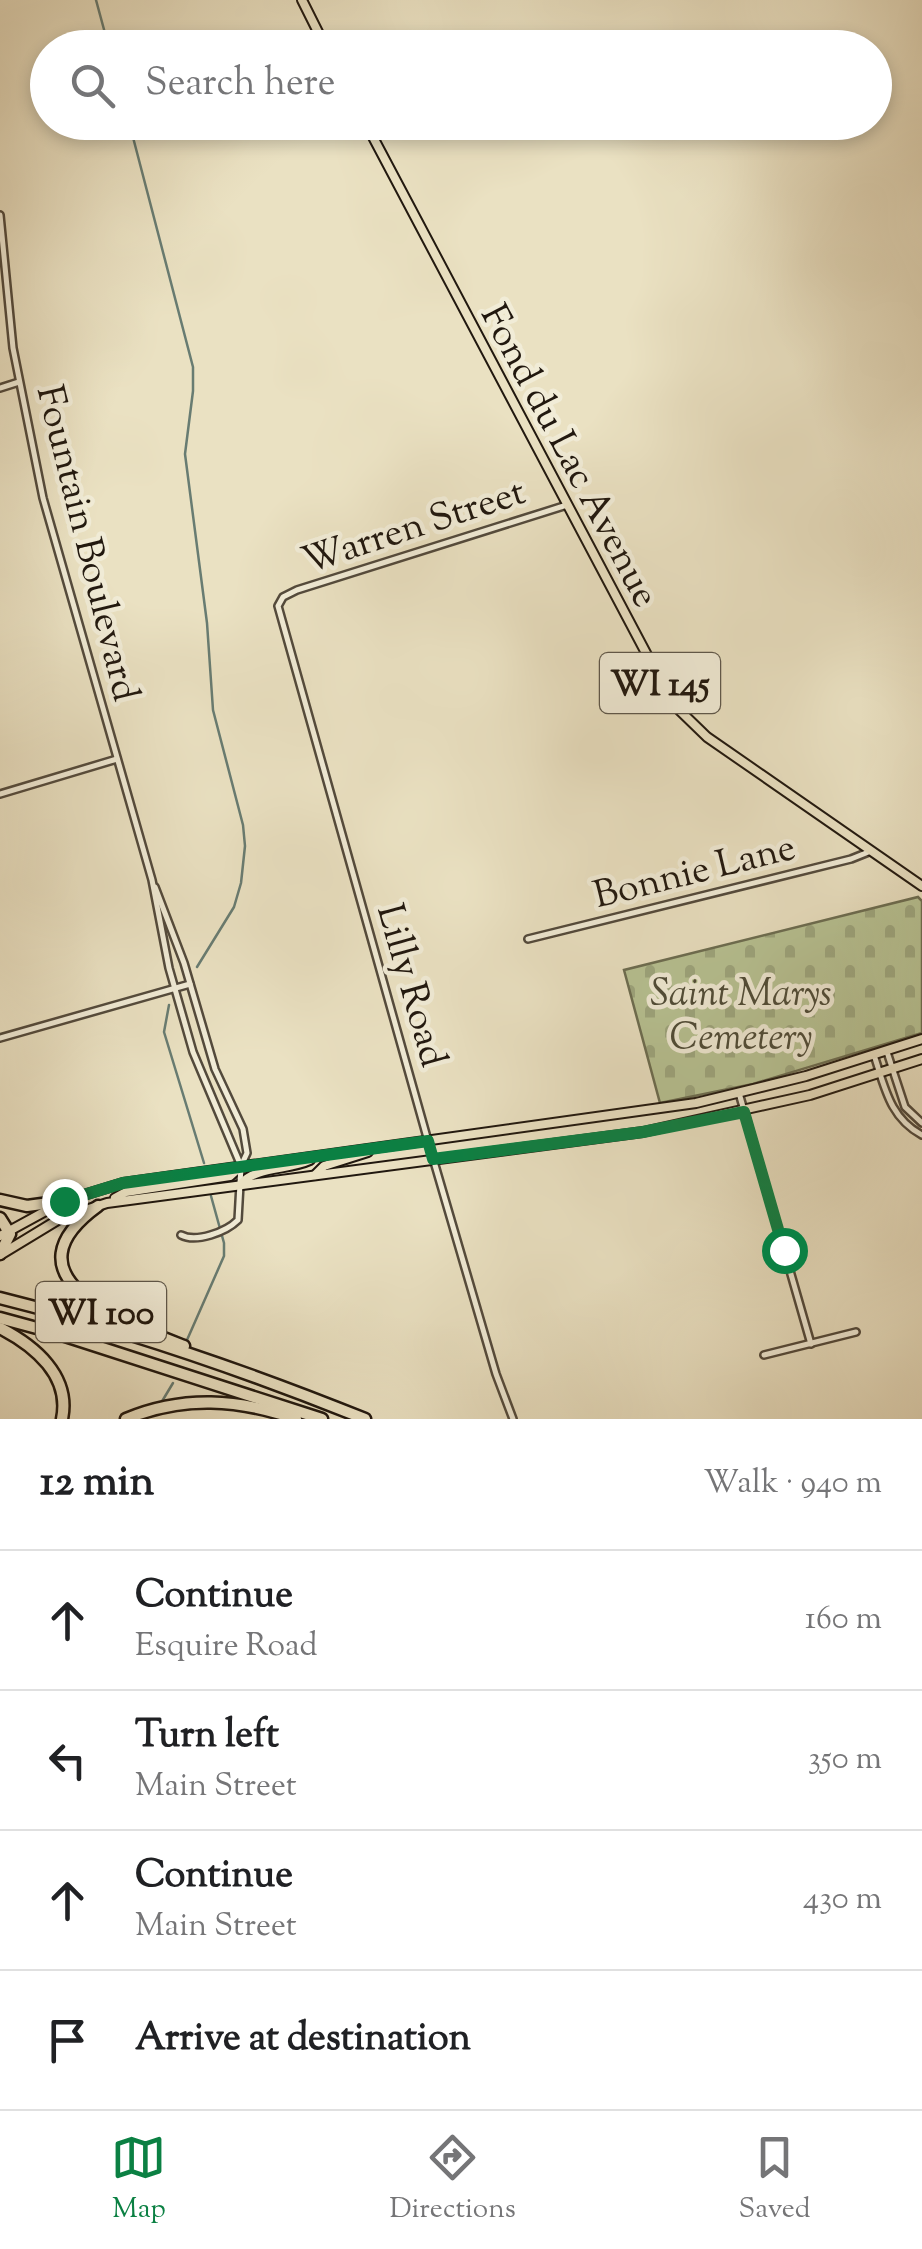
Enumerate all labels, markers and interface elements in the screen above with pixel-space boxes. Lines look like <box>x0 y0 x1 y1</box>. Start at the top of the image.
search box <box>30 30 892 140</box>
icon: search <box>65 58 120 113</box>
text: Search here <box>145 58 336 112</box>
street label: Fond du Lac Avenue <box>465 296 670 618</box>
street label: Fountain Boulevard <box>20 380 150 708</box>
street label: Warren Street <box>296 467 533 590</box>
road number: WI 145 <box>600 653 720 713</box>
street label: Bonnie Lane <box>588 823 802 925</box>
street label: Lilly Road <box>360 898 458 1074</box>
park label: Saint Marys Cemetery <box>650 969 832 1067</box>
route end <box>42 1179 88 1225</box>
route start <box>762 1228 808 1274</box>
road number: WI 100 <box>36 1282 166 1342</box>
text: 12 min <box>40 1454 154 1514</box>
text: Walk · 940 m <box>704 1461 882 1507</box>
text: Continue <box>135 1570 293 1624</box>
icon: ahead <box>40 1593 95 1648</box>
text: 160 m <box>805 1597 882 1643</box>
text: Esquire Road <box>135 1624 318 1670</box>
text: Turn left <box>135 1710 279 1764</box>
icon: left <box>40 1733 95 1788</box>
text: 350 m <box>808 1737 882 1783</box>
text: Main Street <box>135 1764 297 1810</box>
text: Continue <box>135 1850 293 1904</box>
icon: ahead <box>40 1873 95 1928</box>
text: 430 m <box>803 1877 882 1923</box>
text: Main Street <box>135 1904 297 1950</box>
icon: arrive <box>40 2013 95 2068</box>
text: Arrive at destination <box>135 2013 471 2067</box>
tab: Map <box>111 2130 166 2230</box>
tab: Directions <box>389 2130 516 2230</box>
tab: Saved <box>739 2130 811 2230</box>

